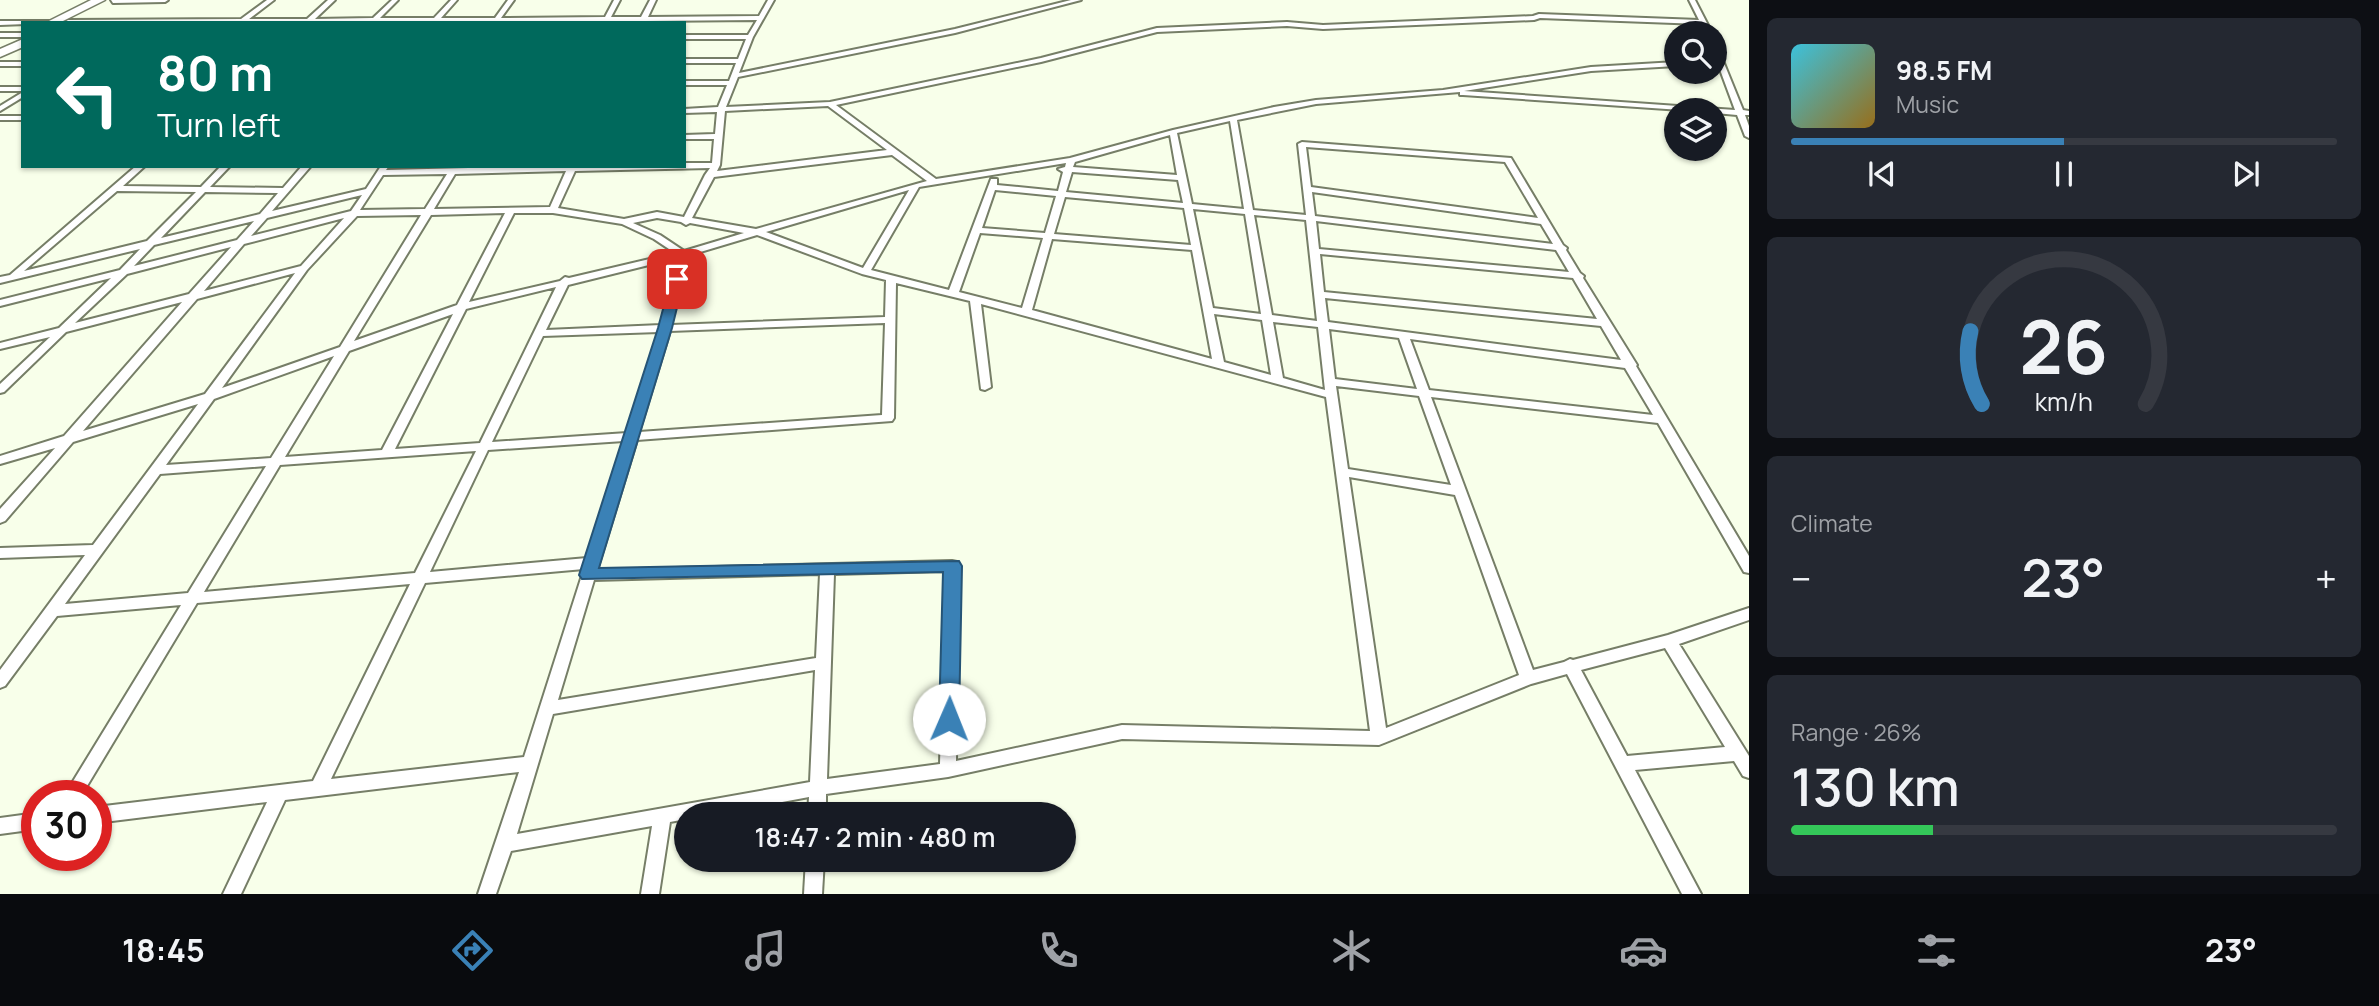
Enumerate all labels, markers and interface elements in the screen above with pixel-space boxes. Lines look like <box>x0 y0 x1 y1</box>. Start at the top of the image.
map controls <box>1664 21 1727 161</box>
button: search <box>1664 21 1727 84</box>
text: 80 m <box>157 39 273 106</box>
icon: left <box>42 49 133 140</box>
text: 98.5 FM <box>1896 52 1992 88</box>
text: Music <box>1896 88 1959 120</box>
button: layers <box>1664 98 1727 161</box>
text: Turn left <box>157 103 281 147</box>
icon: previous <box>1863 155 1901 193</box>
icon: pause <box>2045 155 2083 193</box>
icon: next <box>2227 155 2265 193</box>
pin <box>647 249 707 309</box>
icon: arrive <box>658 260 696 298</box>
text: 26 <box>2020 296 2108 396</box>
text: km/h <box>2035 383 2093 418</box>
text: Climate <box>1791 507 1873 539</box>
text: 23° <box>2021 542 2105 613</box>
text: − <box>1791 552 1812 604</box>
text: + <box>2315 552 2337 604</box>
position arrow <box>912 682 986 756</box>
text: Range · 26% <box>1791 716 1922 748</box>
text: 130 km <box>1791 751 1960 822</box>
speed limit sign: 30 <box>21 780 112 871</box>
text: 18:47 · 2 min · 480 m <box>755 819 995 855</box>
icon: directions <box>448 926 497 975</box>
icon: music <box>741 926 790 975</box>
icon: phone <box>1034 926 1083 975</box>
icon: climate <box>1327 926 1376 975</box>
icon: car <box>1619 926 1668 975</box>
icon: filters <box>1912 926 1961 975</box>
text: 18:45 <box>122 928 205 972</box>
text: 23° <box>2205 928 2257 972</box>

